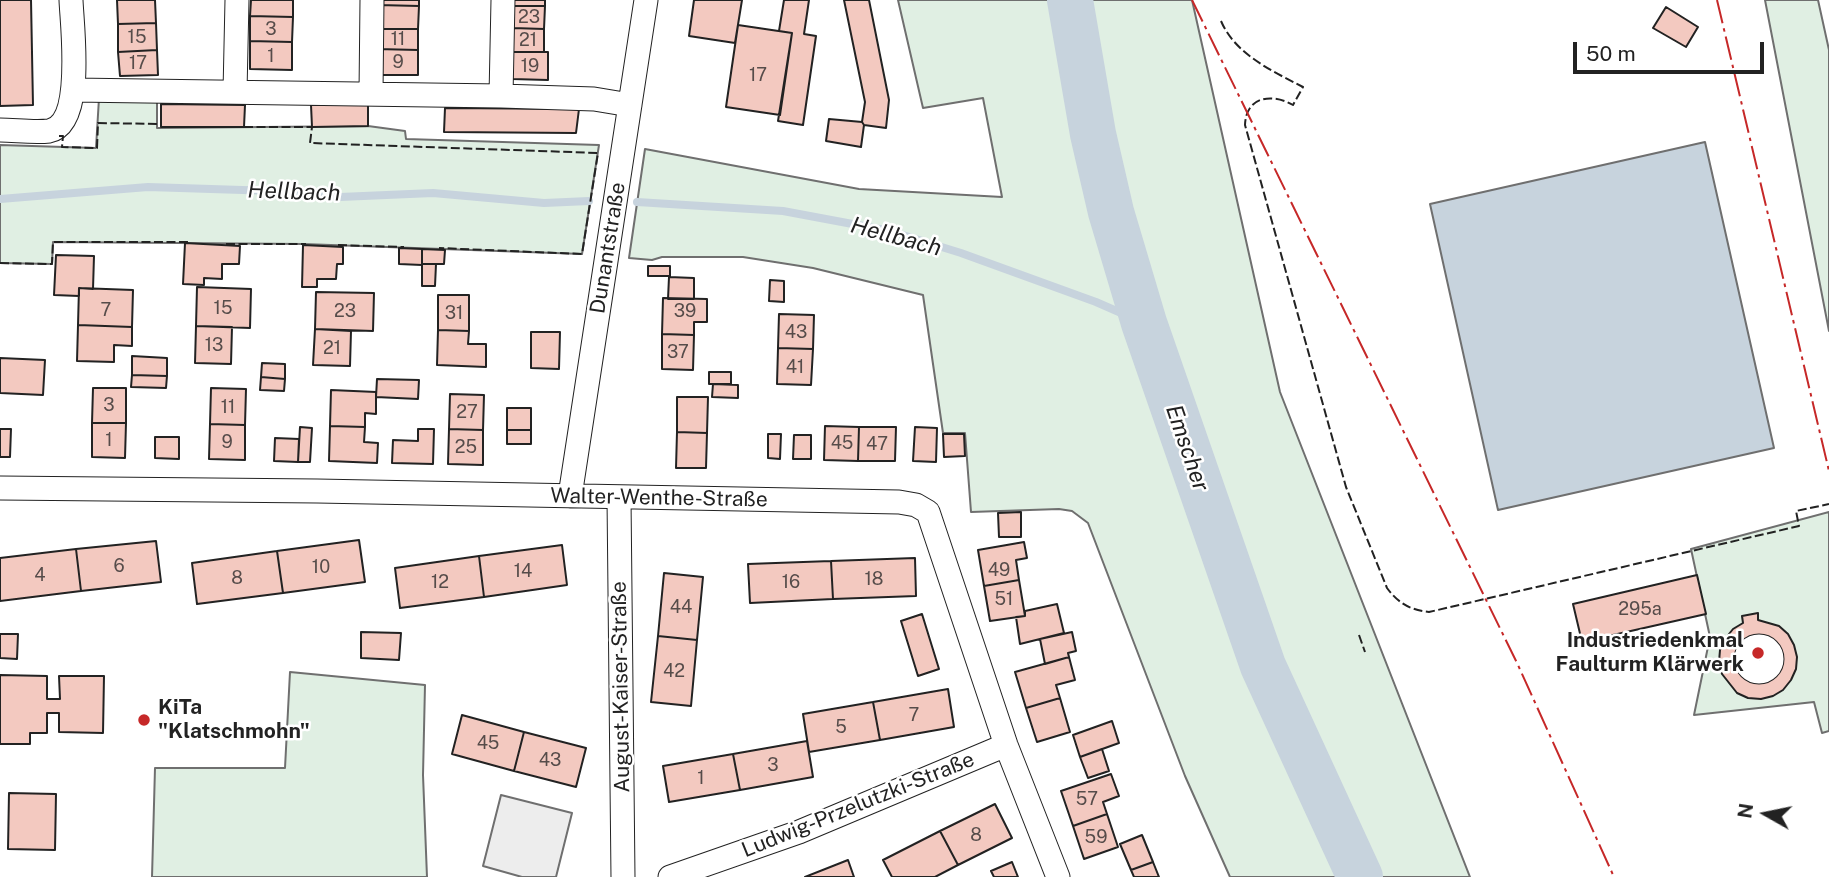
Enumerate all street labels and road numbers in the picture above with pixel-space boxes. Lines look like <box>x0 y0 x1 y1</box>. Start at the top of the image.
street label: Dunantstraße <box>585 181 631 315</box>
street label: Walter-Wenthe-Straße <box>550 484 768 512</box>
street label: August-Kaiser-Straße <box>607 581 635 793</box>
street label: Ludwig-Przelutzki-Straße <box>738 747 978 863</box>

